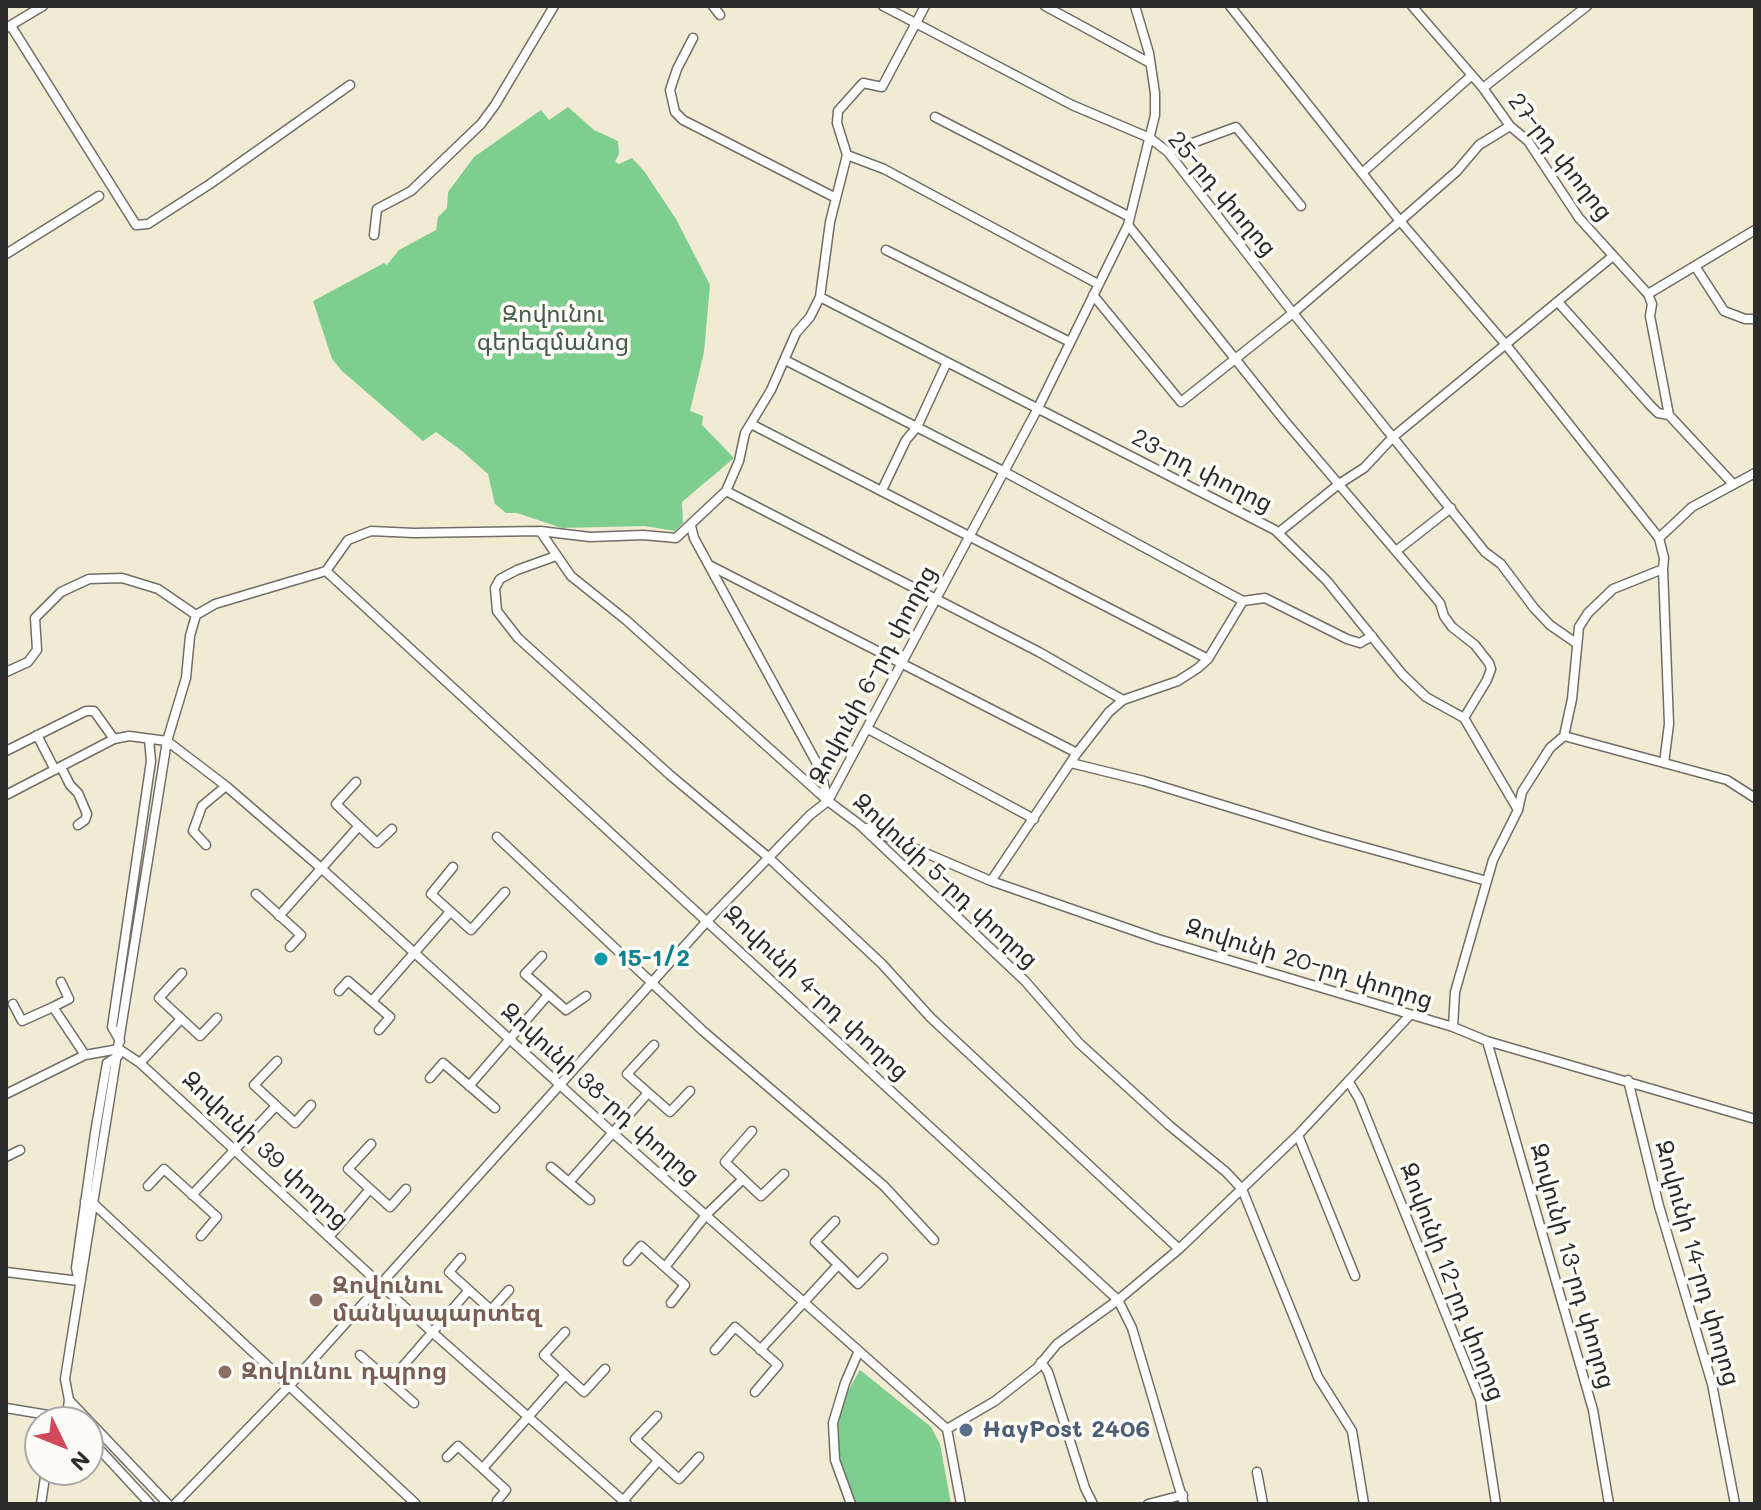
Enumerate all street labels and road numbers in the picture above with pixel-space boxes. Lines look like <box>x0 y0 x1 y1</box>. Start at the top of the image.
street label: 27-րդ փողոց <box>1501 88 1619 226</box>
street label: 25-րդ փողոց <box>1161 126 1283 262</box>
street label: 23-րդ փողոց <box>1127 423 1277 519</box>
street label: Զովունի 6-րդ փողոց <box>803 561 943 789</box>
street label: Զովունի 5-րդ փողոց <box>846 788 1044 974</box>
street label: Զովունի 4-րդ փողոց <box>717 900 915 1086</box>
street label: Զովունի 20-րդ փողոց <box>1182 913 1436 1015</box>
street label: Զովունի 38-րդ փողոց <box>495 997 705 1191</box>
street label: Զովունի 39 փողոց <box>176 1065 354 1235</box>
street label: Զովունի 14-րդ փողոց <box>1648 1137 1746 1389</box>
street label: Զովունի 13-րդ փողոց <box>1523 1140 1621 1392</box>
street label: Զովունի 12-րդ փողոց <box>1393 1159 1511 1405</box>

